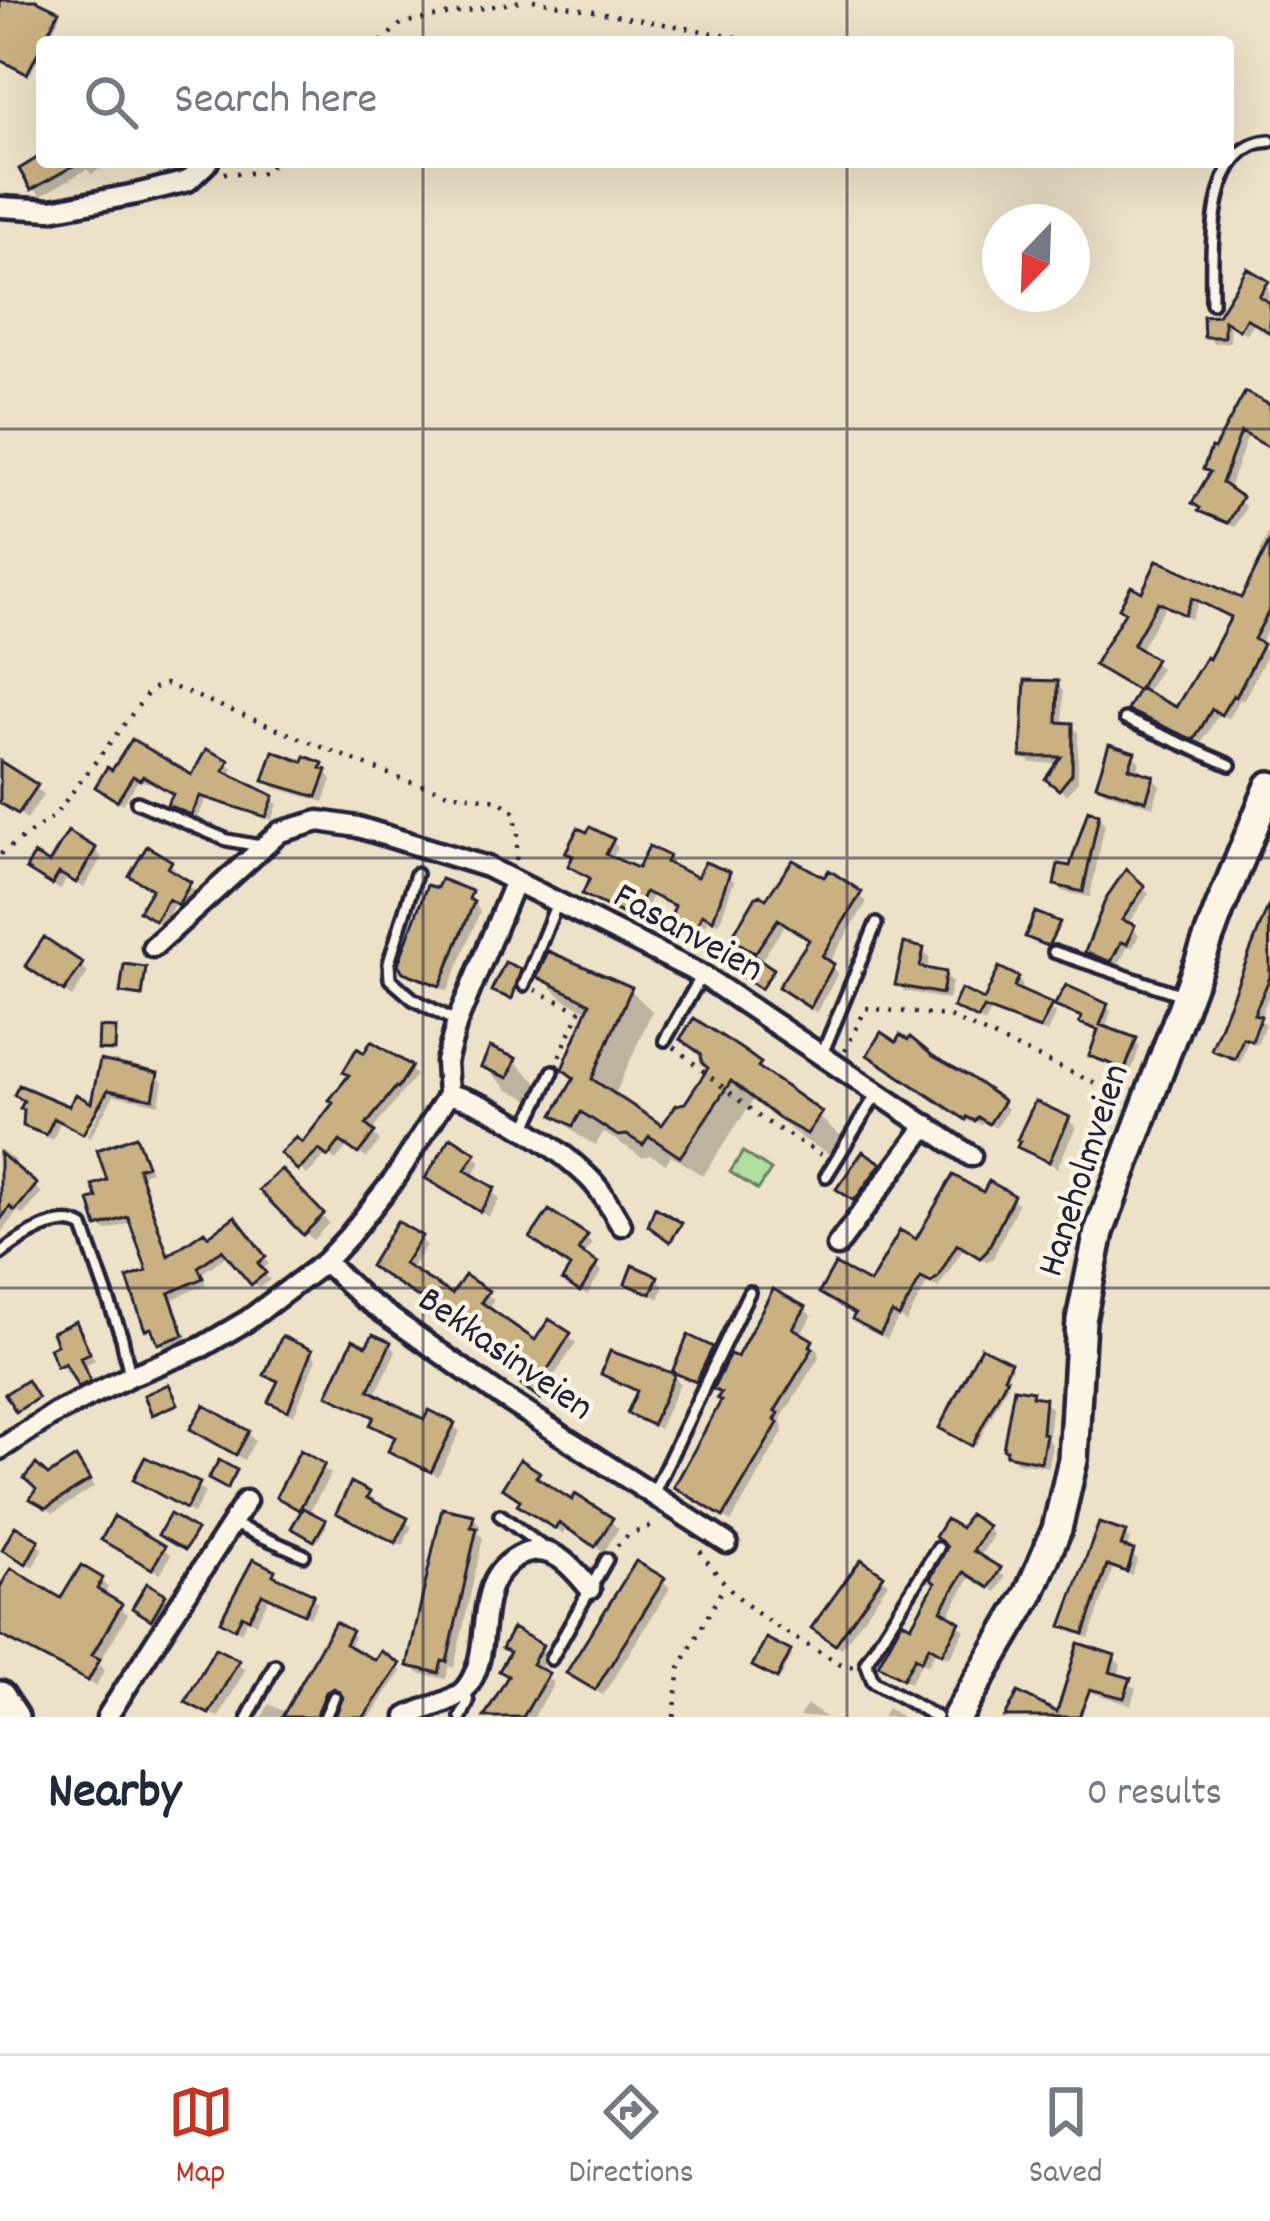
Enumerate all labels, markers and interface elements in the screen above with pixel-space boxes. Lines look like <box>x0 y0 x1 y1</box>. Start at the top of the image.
search box <box>36 36 1234 168</box>
icon: search <box>78 69 144 135</box>
text: Search here <box>174 70 377 134</box>
north arrow <box>982 204 1090 312</box>
street label: Fasanveien <box>602 871 772 999</box>
street label: Haneholmveien <box>1026 1058 1146 1284</box>
street label: Bekkasinveien <box>405 1275 603 1437</box>
text: Nearby <box>48 1759 181 1831</box>
text: 0 results <box>1087 1768 1222 1823</box>
tab: Map <box>168 2079 234 2198</box>
tab: Directions <box>569 2079 694 2198</box>
tab: Saved <box>1029 2079 1102 2198</box>

